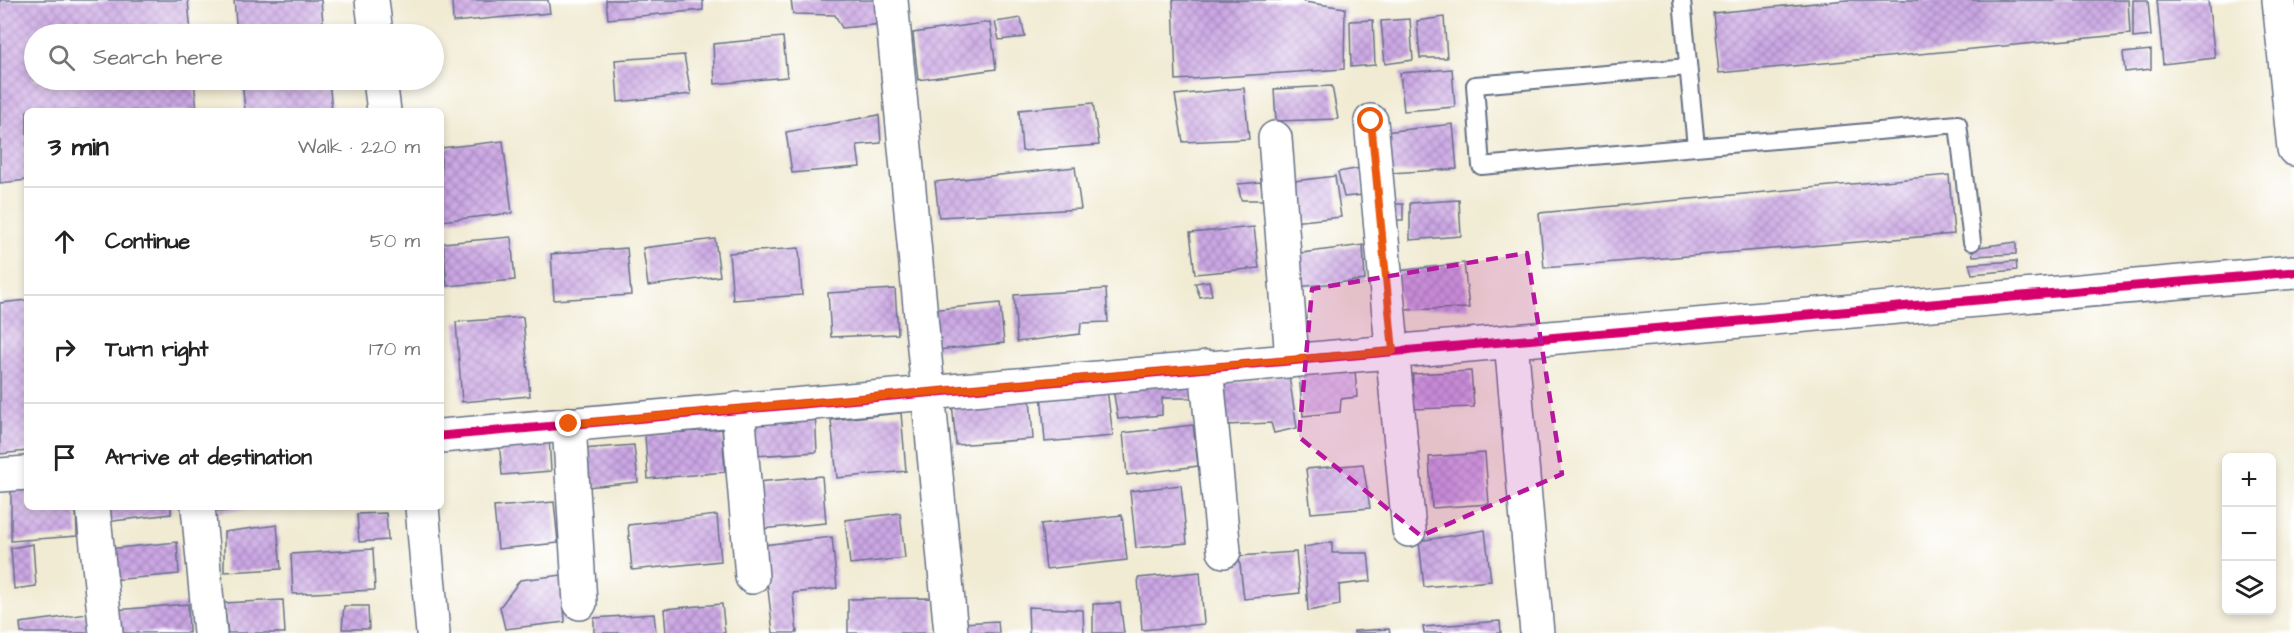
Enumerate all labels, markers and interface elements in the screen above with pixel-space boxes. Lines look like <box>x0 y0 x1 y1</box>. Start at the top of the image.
search box <box>24 24 444 90</box>
icon: search <box>45 41 78 74</box>
text: Search here <box>93 42 223 73</box>
route start <box>1357 107 1383 133</box>
text: 3 min <box>48 129 109 165</box>
text: Walk · 220 m <box>298 133 420 161</box>
icon: ahead <box>48 225 81 258</box>
text: Continue <box>105 226 190 257</box>
text: 50 m <box>370 227 420 255</box>
icon: right <box>48 333 81 366</box>
text: Turn right <box>105 334 208 365</box>
text: 170 m <box>369 335 420 363</box>
route end <box>555 410 581 436</box>
icon: arrive <box>48 441 81 474</box>
text: Arrive at destination <box>105 442 312 473</box>
map controls <box>2222 453 2276 615</box>
button: + <box>2222 453 2276 507</box>
button: − <box>2222 507 2276 561</box>
button: layers <box>2222 561 2276 615</box>

